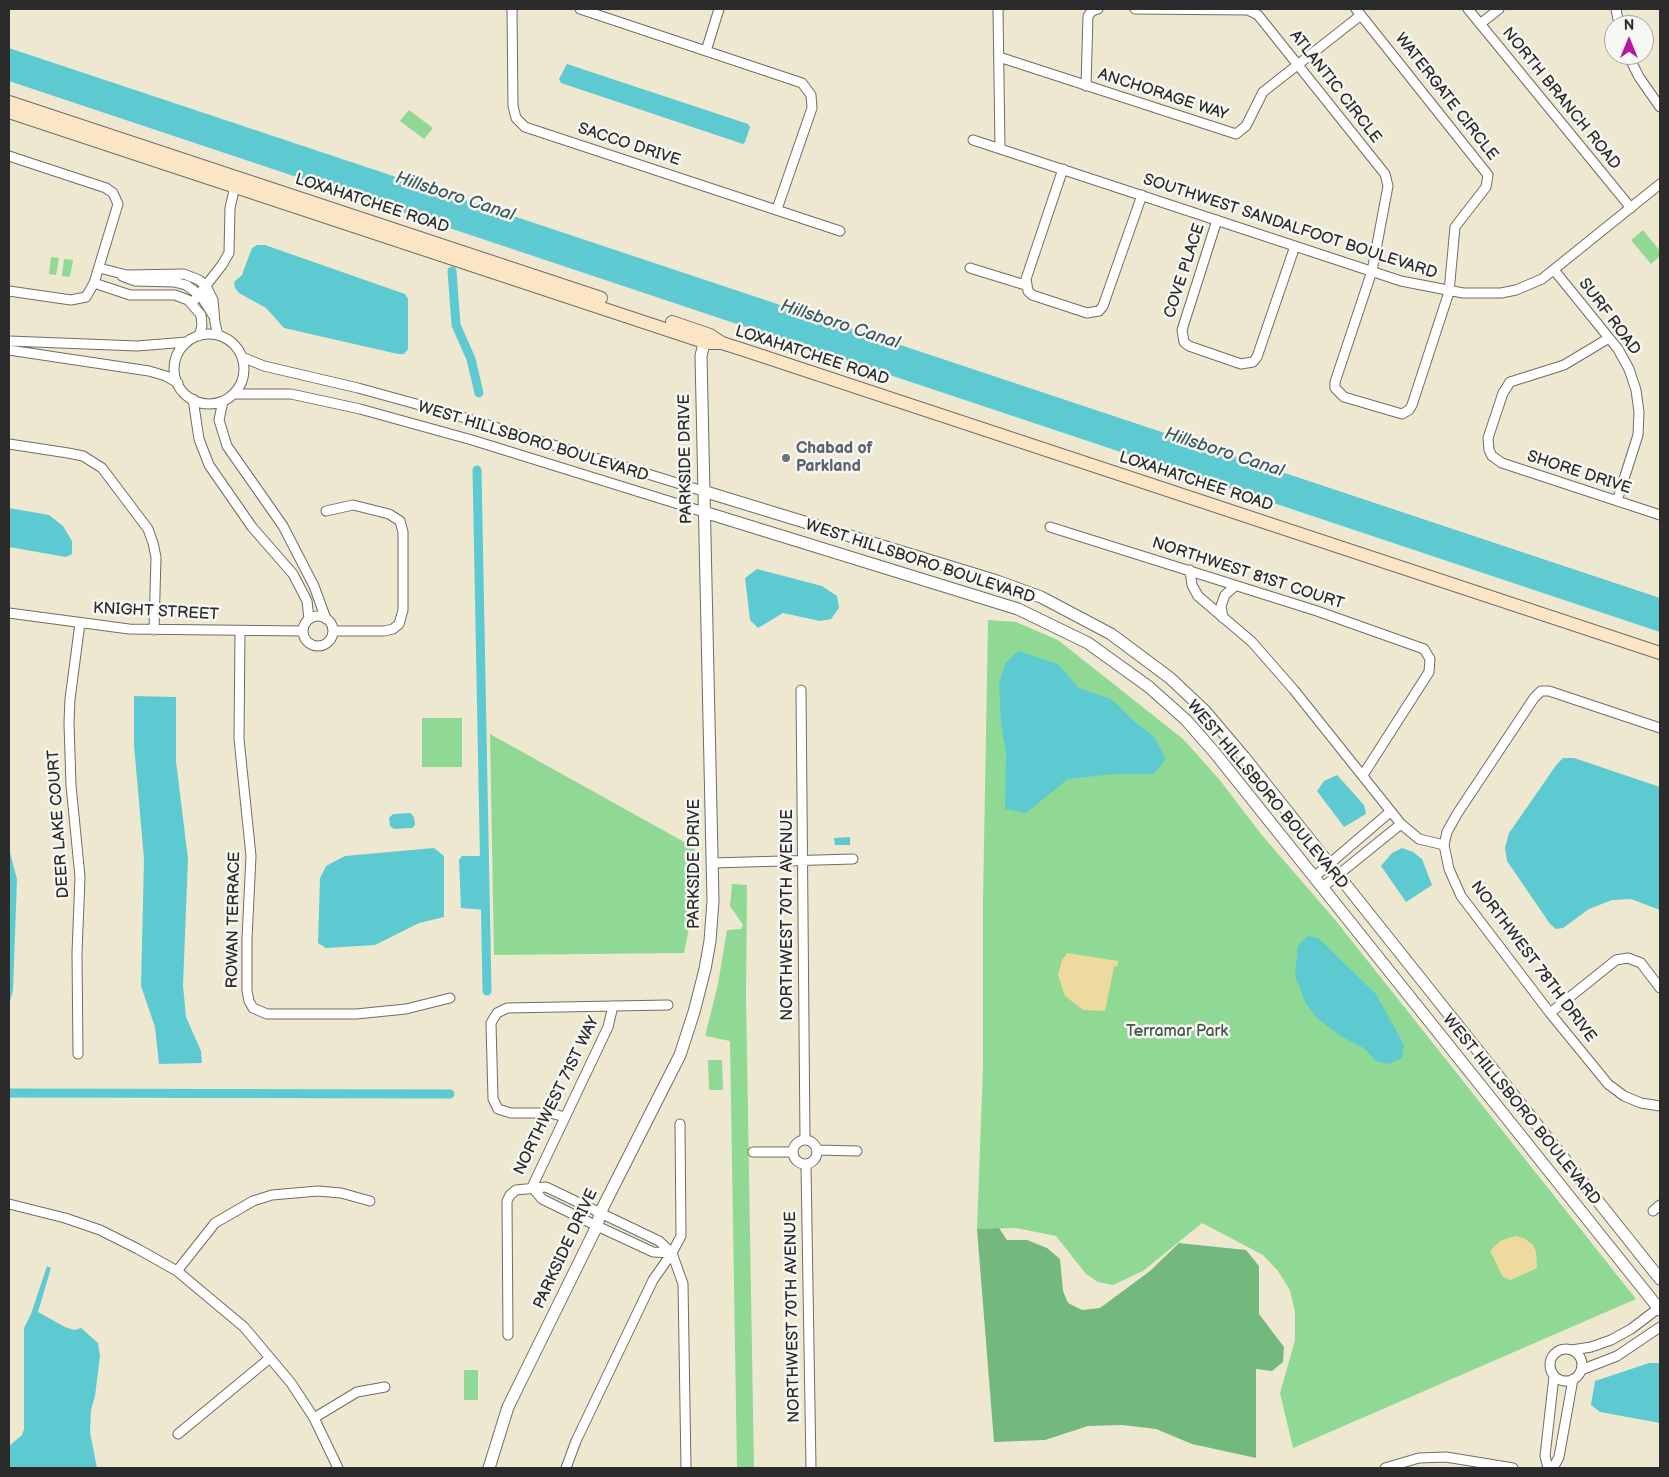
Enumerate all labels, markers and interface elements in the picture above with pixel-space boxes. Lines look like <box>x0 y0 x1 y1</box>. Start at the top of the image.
north arrow <box>1604 15 1654 65</box>
text: N <box>1624 17 1634 34</box>
street label: NORTH BRANCH ROAD <box>1498 24 1624 174</box>
street label: ATLANTIC CIRCLE <box>1285 27 1385 147</box>
street label: WATERGATE CIRCLE <box>1390 30 1502 164</box>
street label: ANCHORAGE WAY <box>1096 65 1230 125</box>
street label: SACCO DRIVE <box>575 119 683 171</box>
water label: Hillsboro Canal <box>393 168 517 226</box>
street label: LOXAHATCHEE ROAD <box>293 170 451 238</box>
street label: SOUTHWEST SANDALFOOT BOULEVARD <box>1141 170 1439 284</box>
street label: COVE PLACE <box>1161 221 1209 321</box>
street label: SURF ROAD <box>1574 275 1644 359</box>
water label: Hillsboro Canal <box>778 296 902 354</box>
street label: LOXAHATCHEE ROAD <box>733 322 891 390</box>
street label: PARKSIDE DRIVE <box>675 394 697 524</box>
street label: WEST HILLSBORO BOULEVARD <box>415 398 651 486</box>
water label: Hillsboro Canal <box>1162 424 1286 482</box>
place label: Chabad of Parkland <box>796 439 872 477</box>
street label: SHORE DRIVE <box>1525 447 1633 499</box>
street label: LOXAHATCHEE ROAD <box>1117 448 1275 516</box>
marker: Chabad of Parkland <box>780 452 792 464</box>
street label: WEST HILLSBORO BOULEVARD <box>803 516 1037 608</box>
street label: NORTHWEST 81ST COURT <box>1150 534 1346 614</box>
street label: KNIGHT STREET <box>93 599 219 625</box>
street label: WEST HILLSBORO BOULEVARD <box>1182 697 1352 893</box>
street label: DEER LAKE COURT <box>44 749 74 899</box>
street label: PARKSIDE DRIVE <box>685 799 705 929</box>
street label: NORTHWEST 70TH AVENUE <box>778 809 798 1021</box>
street label: ROWAN TERRACE <box>223 851 245 989</box>
street label: NORTHWEST 78TH DRIVE <box>1466 878 1600 1046</box>
street label: WEST HILLSBORO BOULEVARD <box>1438 1011 1604 1209</box>
street label: NORTHWEST 71ST WAY <box>510 1014 604 1178</box>
park label: Terramar Park <box>1126 1022 1228 1042</box>
street label: PARKSIDE DRIVE <box>530 1186 602 1312</box>
street label: NORTHWEST 70TH AVENUE <box>782 1211 804 1423</box>

